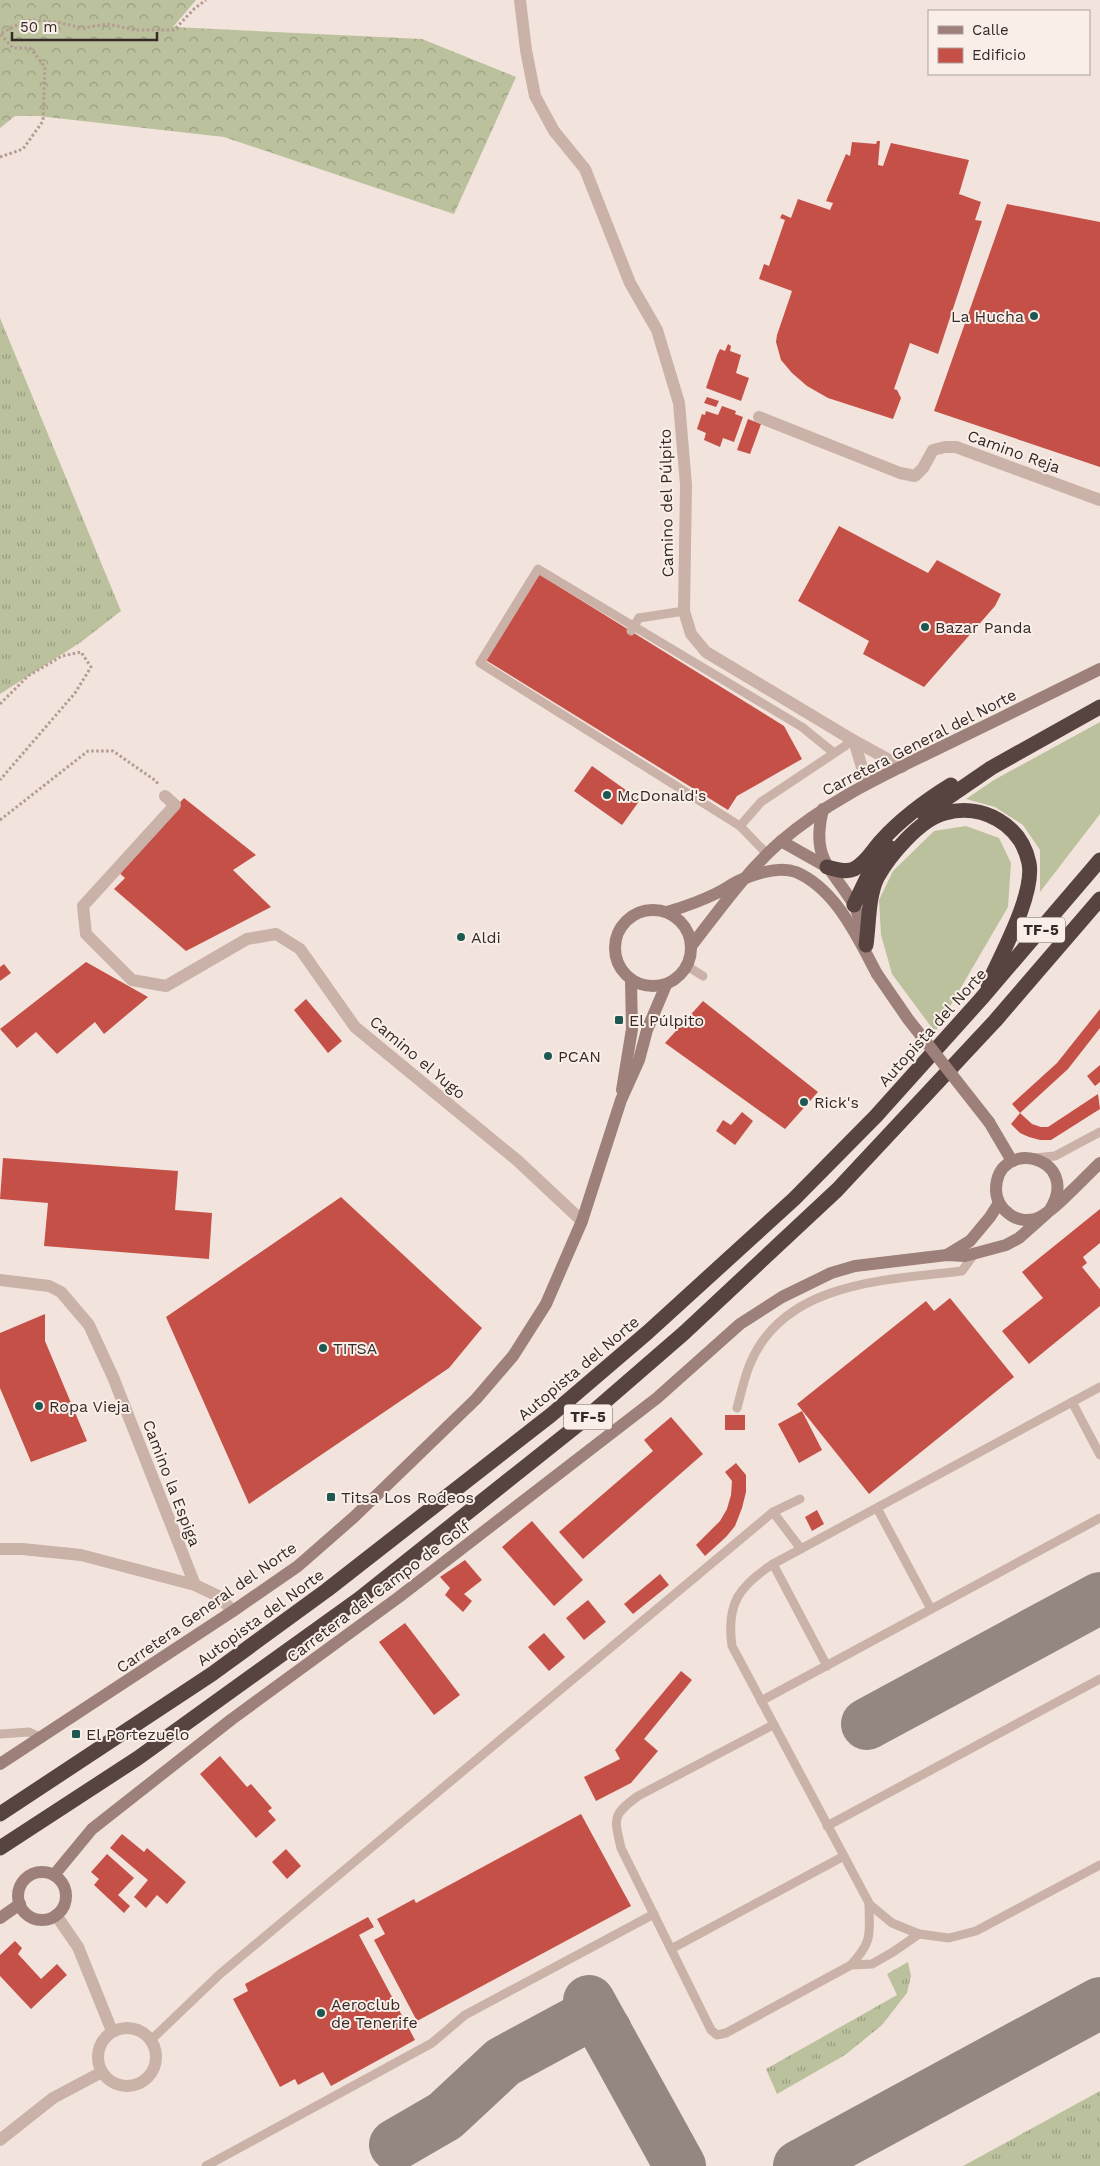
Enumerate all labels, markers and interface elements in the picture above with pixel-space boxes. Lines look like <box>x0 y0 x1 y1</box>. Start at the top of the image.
scale bar <box>12 10 158 42</box>
legend <box>928 10 1090 75</box>
text: 50 m <box>20 18 57 36</box>
text: Calle <box>972 21 1009 39</box>
text: Edificio <box>972 46 1026 64</box>
place label: La Hucha <box>951 307 1024 326</box>
marker: La Hucha <box>1028 310 1040 322</box>
street label: Camino Reja <box>965 426 1063 477</box>
street label: Camino del Púlpito <box>656 428 677 577</box>
place label: Bazar Panda <box>935 618 1032 637</box>
marker: Bazar Panda <box>919 621 931 633</box>
street label: Carretera General del Norte <box>819 685 1020 800</box>
place label: McDonald's <box>617 786 707 805</box>
marker: McDonald's <box>601 789 613 801</box>
road number: TF-5 <box>1017 918 1065 942</box>
place label: Aldi <box>471 928 501 947</box>
marker: Aldi <box>455 931 467 943</box>
street label: Autopista del Norte <box>874 964 990 1090</box>
place label: El Púlpito <box>629 1011 704 1030</box>
street label: Camino el Yugo <box>366 1012 469 1103</box>
marker: El Púlpito <box>613 1014 625 1026</box>
place label: PCAN <box>558 1047 601 1066</box>
marker: PCAN <box>542 1050 554 1062</box>
place label: Rick's <box>814 1093 859 1112</box>
marker: Rick's <box>798 1096 810 1108</box>
street label: Autopista del Norte <box>514 1312 643 1425</box>
place label: TITSA <box>333 1339 378 1358</box>
marker: TITSA <box>317 1342 329 1354</box>
place label: Ropa Vieja <box>49 1397 130 1416</box>
marker: Ropa Vieja <box>33 1400 45 1412</box>
road number: TF-5 <box>564 1404 612 1430</box>
street label: Camino la Espiga <box>139 1417 204 1549</box>
place label: Titsa Los Rodeos <box>341 1488 474 1507</box>
marker: Titsa Los Rodeos <box>325 1491 337 1503</box>
street label: Carretera del Campo de Golf <box>283 1516 474 1667</box>
street label: Carretera General del Norte <box>113 1538 300 1677</box>
street label: Autopista del Norte <box>193 1565 328 1670</box>
place label: El Portezuelo <box>86 1725 189 1744</box>
marker: El Portezuelo <box>70 1728 82 1740</box>
place label: Aeroclub de Tenerife <box>331 1995 418 2032</box>
marker: Aeroclub de Tenerife <box>315 2007 327 2019</box>

